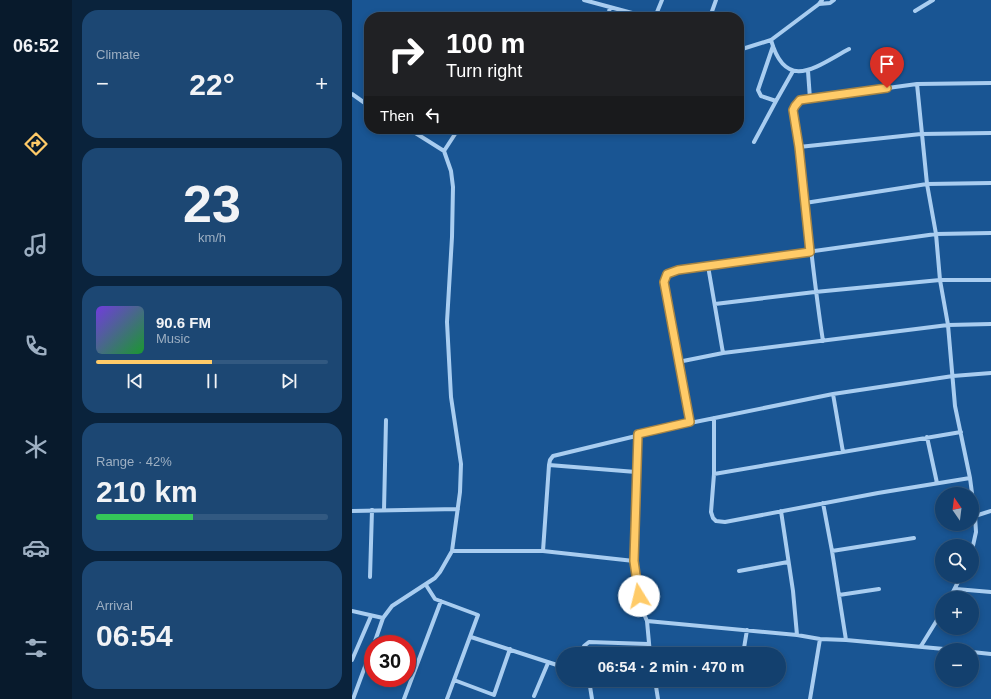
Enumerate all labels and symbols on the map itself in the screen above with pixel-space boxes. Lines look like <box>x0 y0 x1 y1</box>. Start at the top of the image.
pin <box>870 47 904 88</box>
north arrow <box>935 487 979 531</box>
position arrow <box>618 575 660 617</box>
speed limit sign: 30 <box>364 635 416 687</box>

